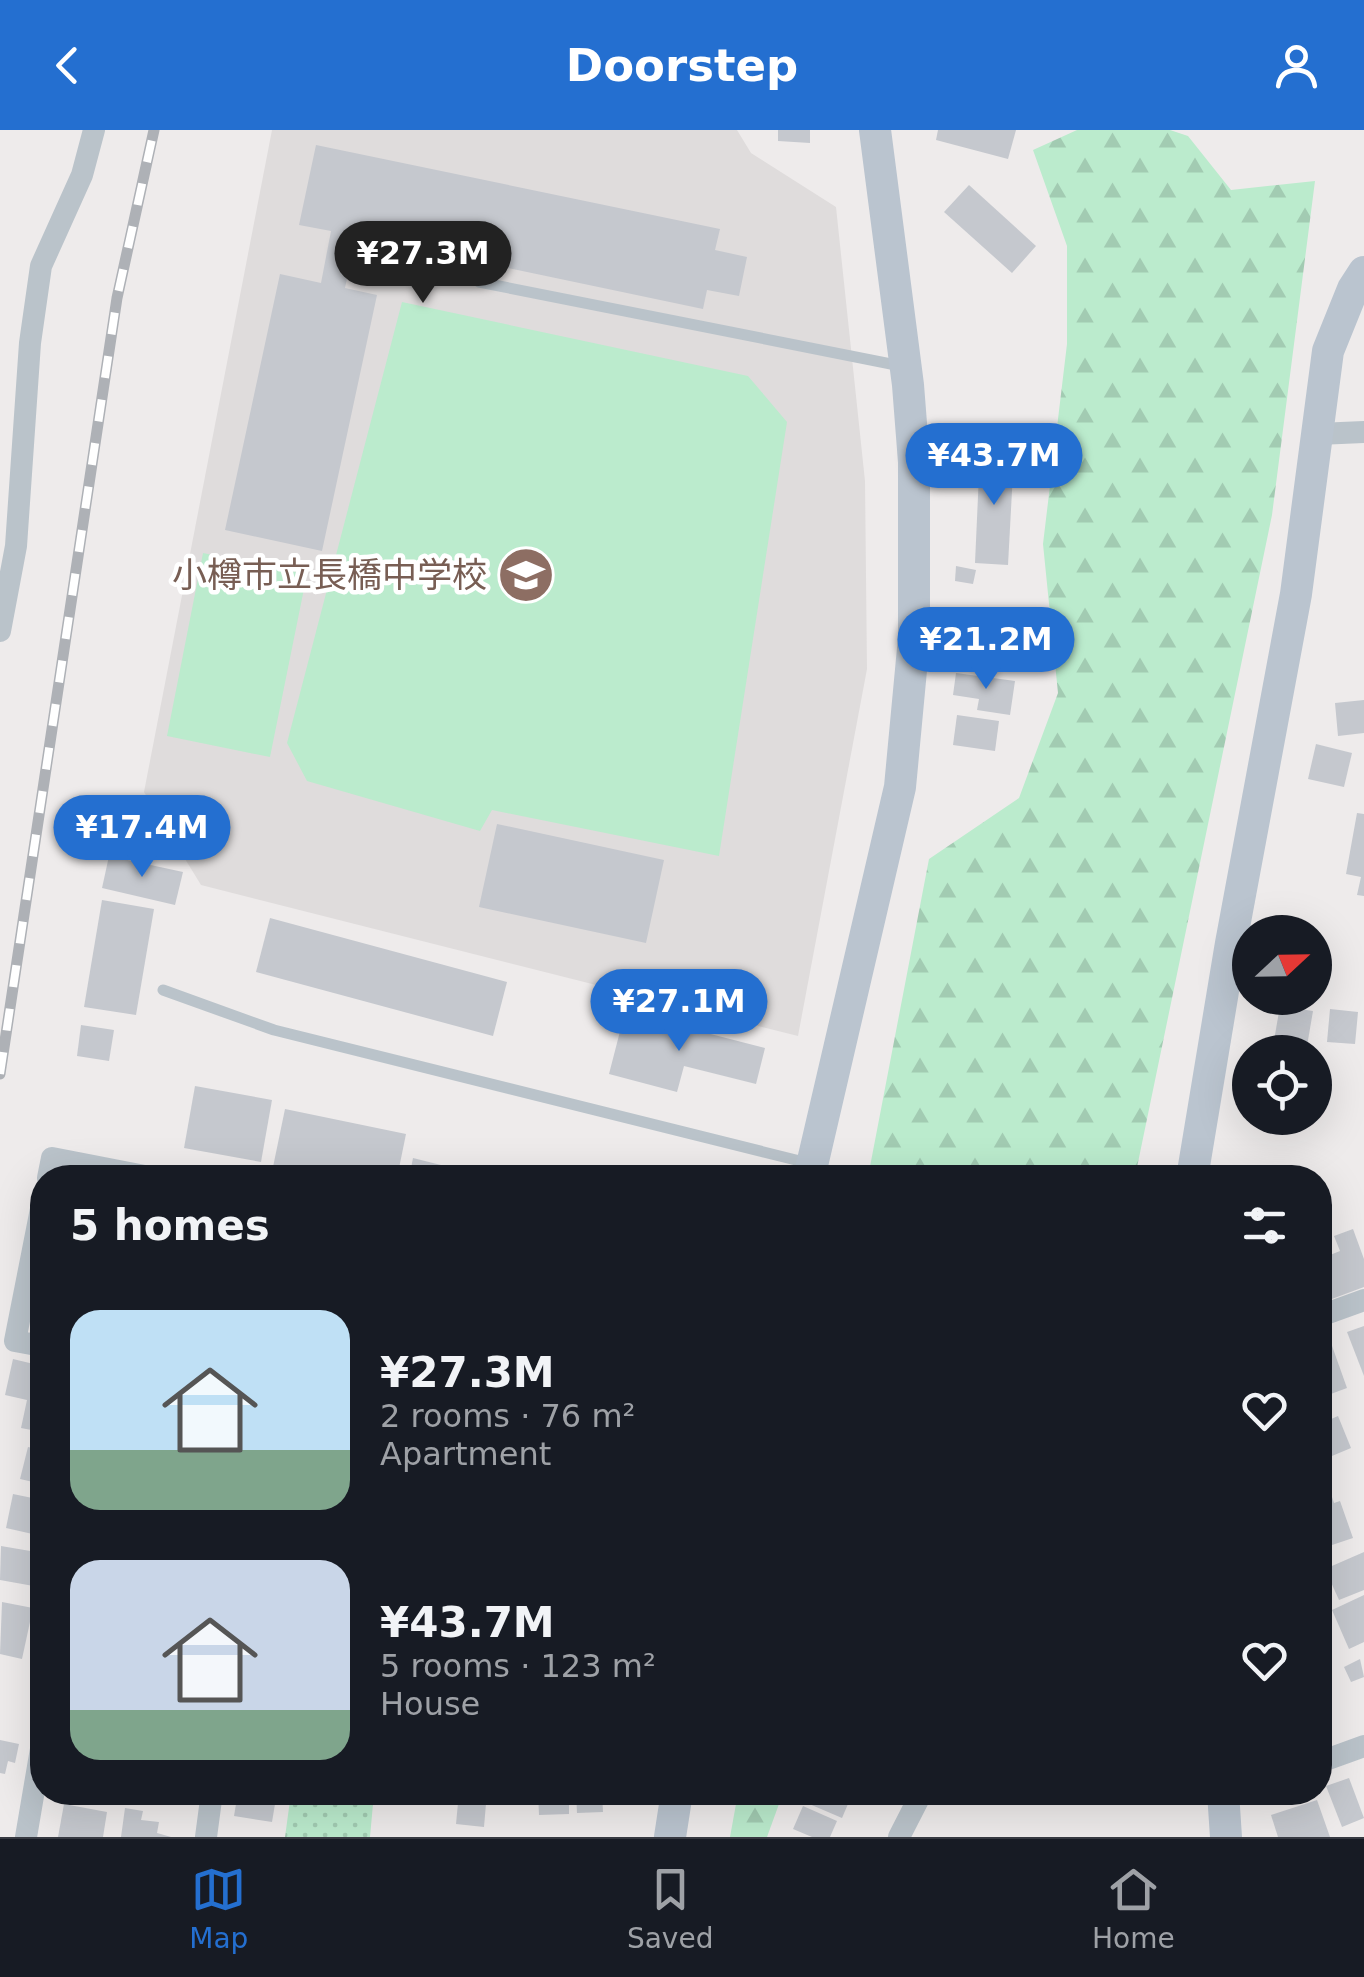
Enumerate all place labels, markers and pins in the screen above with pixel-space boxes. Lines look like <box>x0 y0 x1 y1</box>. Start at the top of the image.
pin: ¥27.3M <box>342 221 504 306</box>
pin: ¥43.7M <box>913 423 1075 508</box>
school or university icon: 小樽市立長橋中学校 <box>496 545 556 605</box>
place label: 小樽市立長橋中学校 <box>172 555 487 595</box>
pin: ¥21.2M <box>905 607 1067 692</box>
pin: ¥17.4M <box>61 795 223 880</box>
pin: ¥27.1M <box>598 969 760 1054</box>

